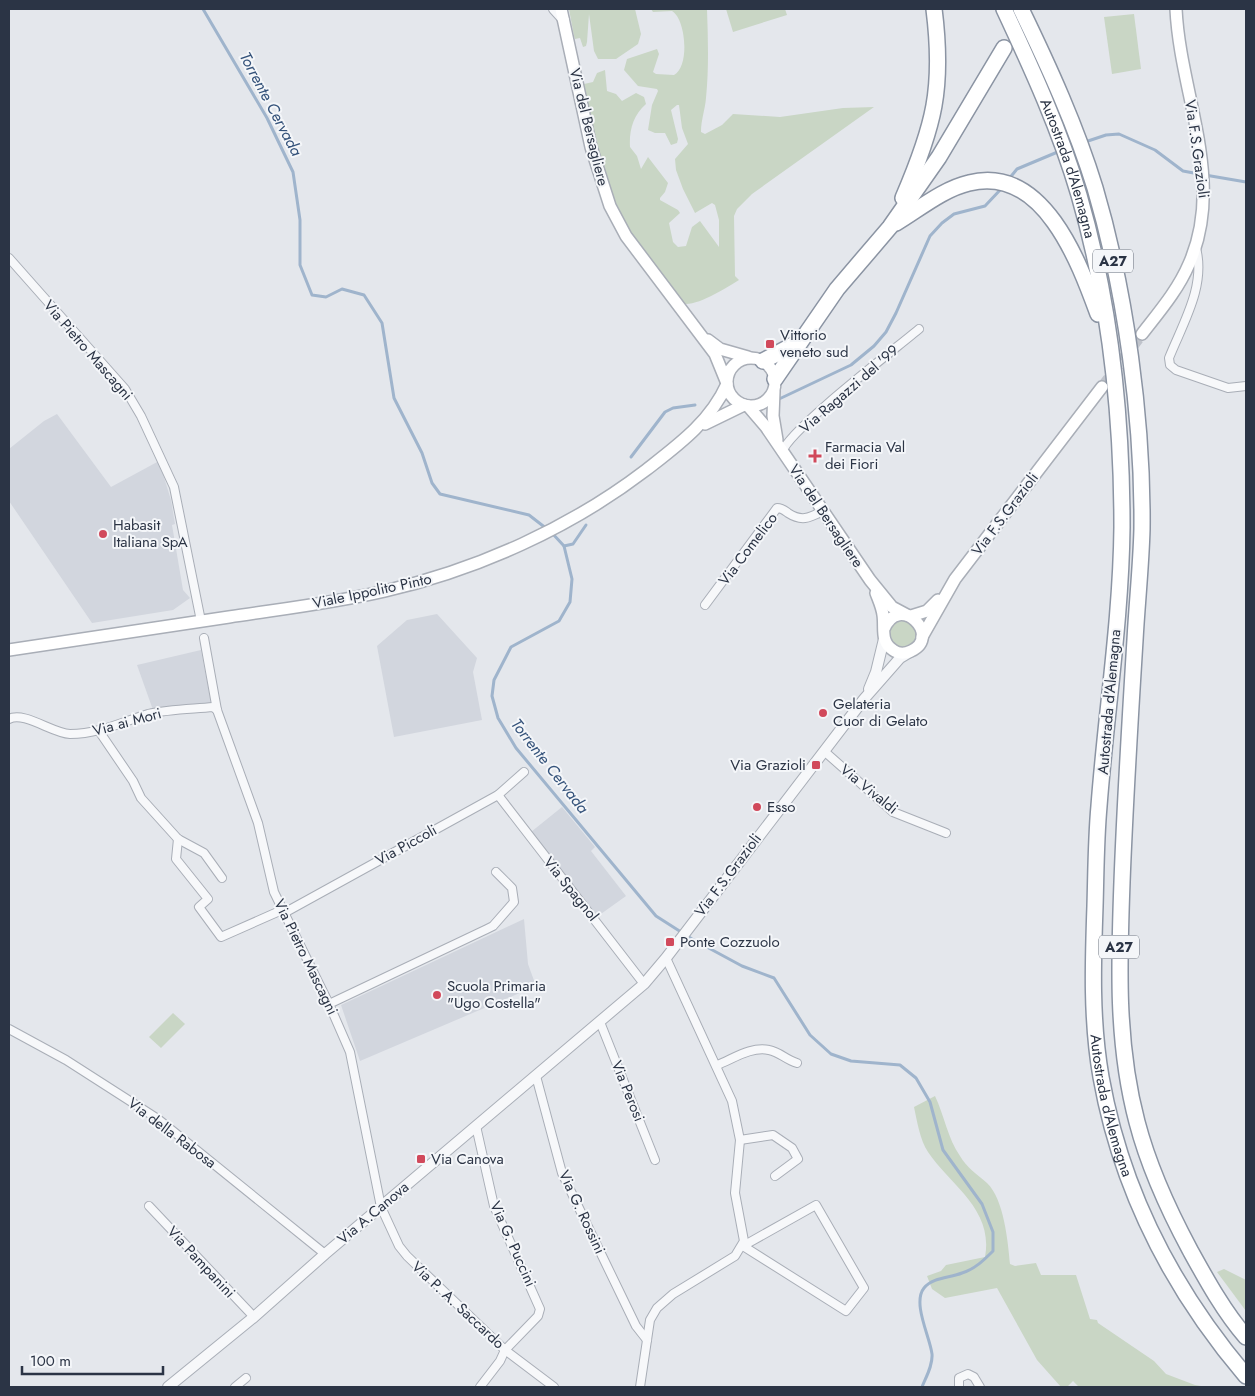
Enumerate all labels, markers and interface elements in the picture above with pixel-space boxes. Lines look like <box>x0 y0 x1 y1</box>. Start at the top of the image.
water label: Torrente Cervada <box>234 48 308 160</box>
street label: Via del Bersagliere <box>564 66 614 188</box>
street label: Autostrada d'Alemagna <box>1034 95 1101 240</box>
street label: Via F.S.Grazioli <box>1179 98 1215 200</box>
road number: A27 <box>1093 250 1133 272</box>
street label: Via Pietro Mascagni <box>38 295 138 405</box>
place label: Vittorio veneto sud <box>780 324 848 363</box>
marker: Vittorio veneto sud <box>764 338 776 350</box>
street label: Via Ragazzi del '99 <box>794 340 904 438</box>
place label: Farmacia Val dei Fiori <box>825 436 905 475</box>
marker: Farmacia Val dei Fiori <box>809 450 821 462</box>
street label: Via del Bersagliere <box>783 460 869 572</box>
street label: Via F.S.Grazioli <box>966 468 1044 560</box>
street label: Via Comelico <box>713 508 783 590</box>
place label: Habasit Italiana SpA <box>113 514 188 553</box>
marker: Habasit Italiana SpA <box>97 528 109 540</box>
street label: Viale Ippolito Pinto <box>310 568 434 614</box>
street label: Autostrada d'Alemagna <box>1092 628 1126 776</box>
place label: Gelateria Cuor di Gelato <box>833 693 928 732</box>
street label: Via ai Mori <box>90 702 164 742</box>
marker: Gelateria Cuor di Gelato <box>817 707 829 719</box>
water label: Torrente Cervada <box>506 714 595 819</box>
place label: Via Grazioli <box>730 754 806 776</box>
marker: Via Grazioli <box>810 759 822 771</box>
street label: Via Vivaldi <box>835 759 903 819</box>
place label: Esso <box>767 796 796 818</box>
marker: Esso <box>751 801 763 813</box>
street label: Via Piccoli <box>371 819 441 871</box>
street label: Via F.S.Grazioli <box>689 829 767 921</box>
street label: Via Spagnol <box>538 852 604 926</box>
street label: Via Pietro Mascagni <box>268 895 344 1019</box>
place label: Ponte Cozzuolo <box>680 931 780 953</box>
marker: Ponte Cozzuolo <box>664 936 676 948</box>
road number: A27 <box>1099 936 1139 959</box>
place label: Scuola Primaria "Ugo Costella" <box>447 975 546 1014</box>
marker: Scuola Primaria "Ugo Costella" <box>431 989 443 1001</box>
street label: Autostrada d'Alemagna <box>1085 1033 1138 1180</box>
street label: Via Perosi <box>606 1057 650 1125</box>
street label: Via della Rabosa <box>123 1092 221 1174</box>
place label: Via Canova <box>431 1148 504 1170</box>
marker: Via Canova <box>415 1153 427 1165</box>
street label: Via G. Rossini <box>553 1167 611 1257</box>
street label: Via A.Canova <box>332 1176 414 1250</box>
street label: Via G. Puccini <box>484 1198 542 1290</box>
street label: Via Pampanini <box>162 1221 240 1303</box>
street label: Via P. A. Saccardo <box>407 1256 509 1354</box>
scale bar <box>22 1344 164 1376</box>
text: 100 m <box>30 1350 71 1372</box>

